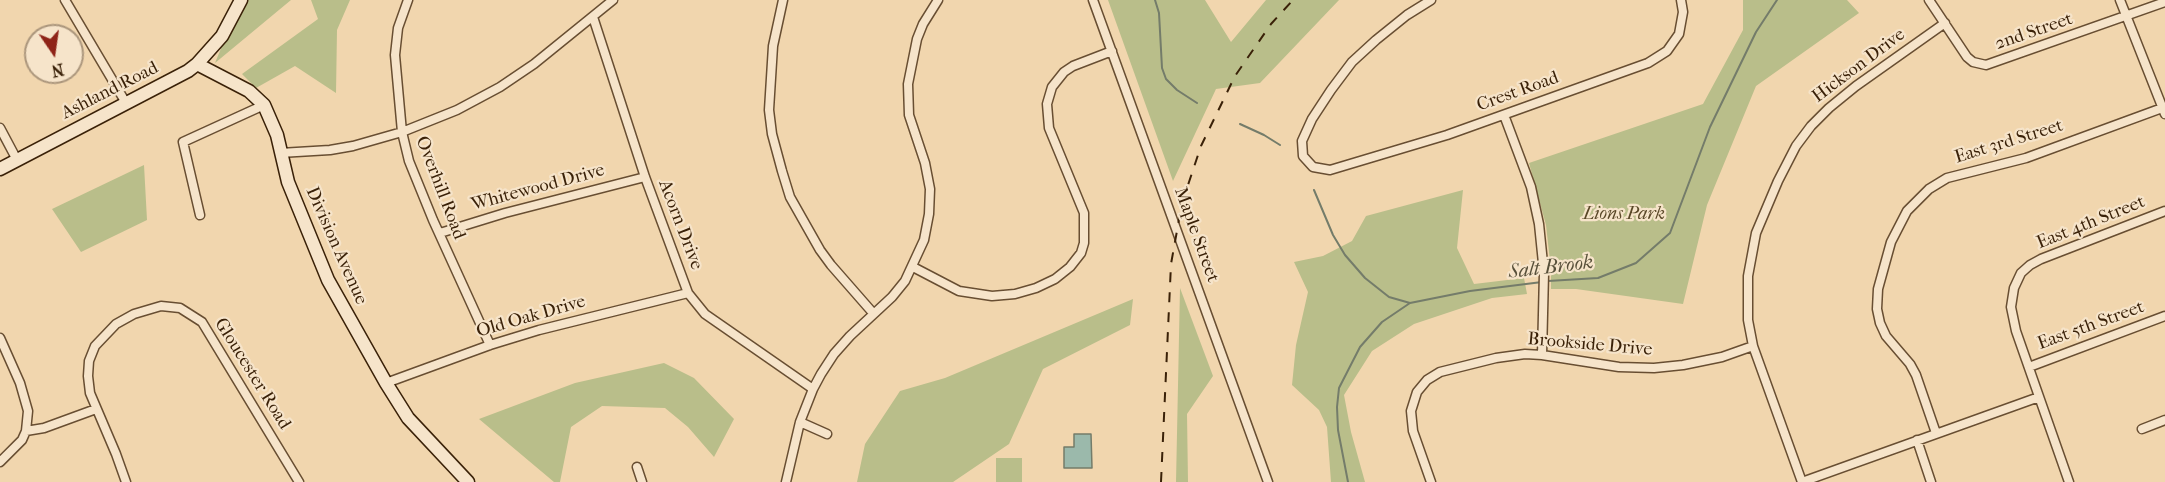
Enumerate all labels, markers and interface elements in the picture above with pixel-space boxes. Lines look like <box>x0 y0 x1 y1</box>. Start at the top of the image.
street label: 2nd Street <box>1992 9 2076 55</box>
north arrow <box>24 24 84 84</box>
street label: Hickson Drive <box>1808 24 1910 108</box>
street label: Ashland Road <box>58 57 162 125</box>
text: N <box>50 59 66 81</box>
street label: Crest Road <box>1474 67 1562 117</box>
street label: East 3rd Street <box>1952 115 2066 169</box>
street label: Overhill Road <box>410 133 470 243</box>
street label: Whitewood Drive <box>469 160 607 216</box>
street label: Acorn Drive <box>653 177 707 273</box>
street label: Division Avenue <box>300 184 372 308</box>
street label: Maple Street <box>1169 185 1223 285</box>
street label: East 4th Street <box>2034 191 2148 255</box>
park label: Lions Park <box>1583 204 1665 226</box>
water label: Salt Brook <box>1507 251 1595 285</box>
street label: Old Oak Drive <box>474 291 588 343</box>
street label: East 5th Street <box>2035 297 2147 355</box>
street label: Gloucester Road <box>209 314 295 434</box>
street label: Brookside Drive <box>1527 329 1653 361</box>

